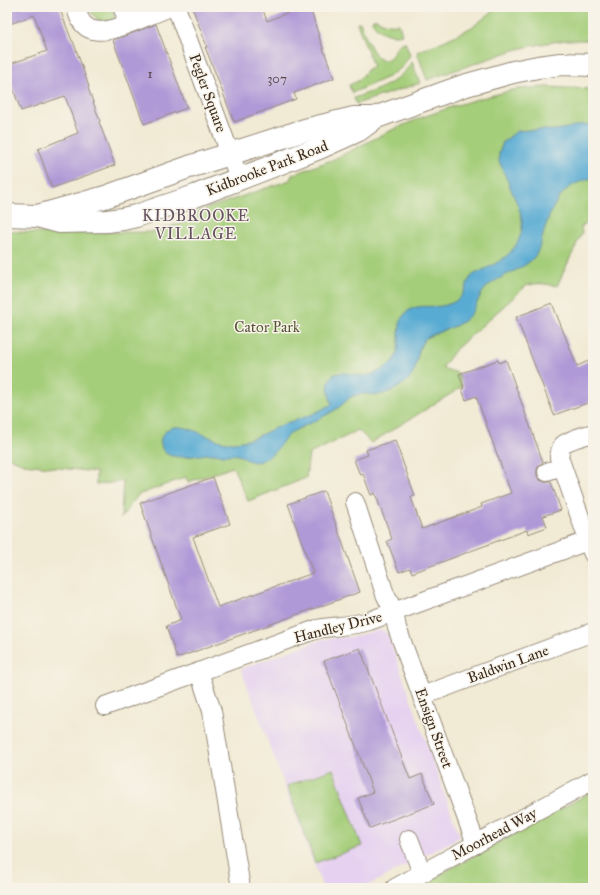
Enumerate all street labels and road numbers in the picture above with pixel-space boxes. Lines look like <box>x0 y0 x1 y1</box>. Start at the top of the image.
street label: Pegler Square <box>184 51 231 135</box>
street label: Kidbrooke Park Road <box>204 136 331 200</box>
street label: Handley Drive <box>292 607 384 647</box>
street label: Baldwin Lane <box>465 641 551 687</box>
street label: Ensign Street <box>411 685 457 771</box>
street label: Moorhead Way <box>448 803 541 864</box>

